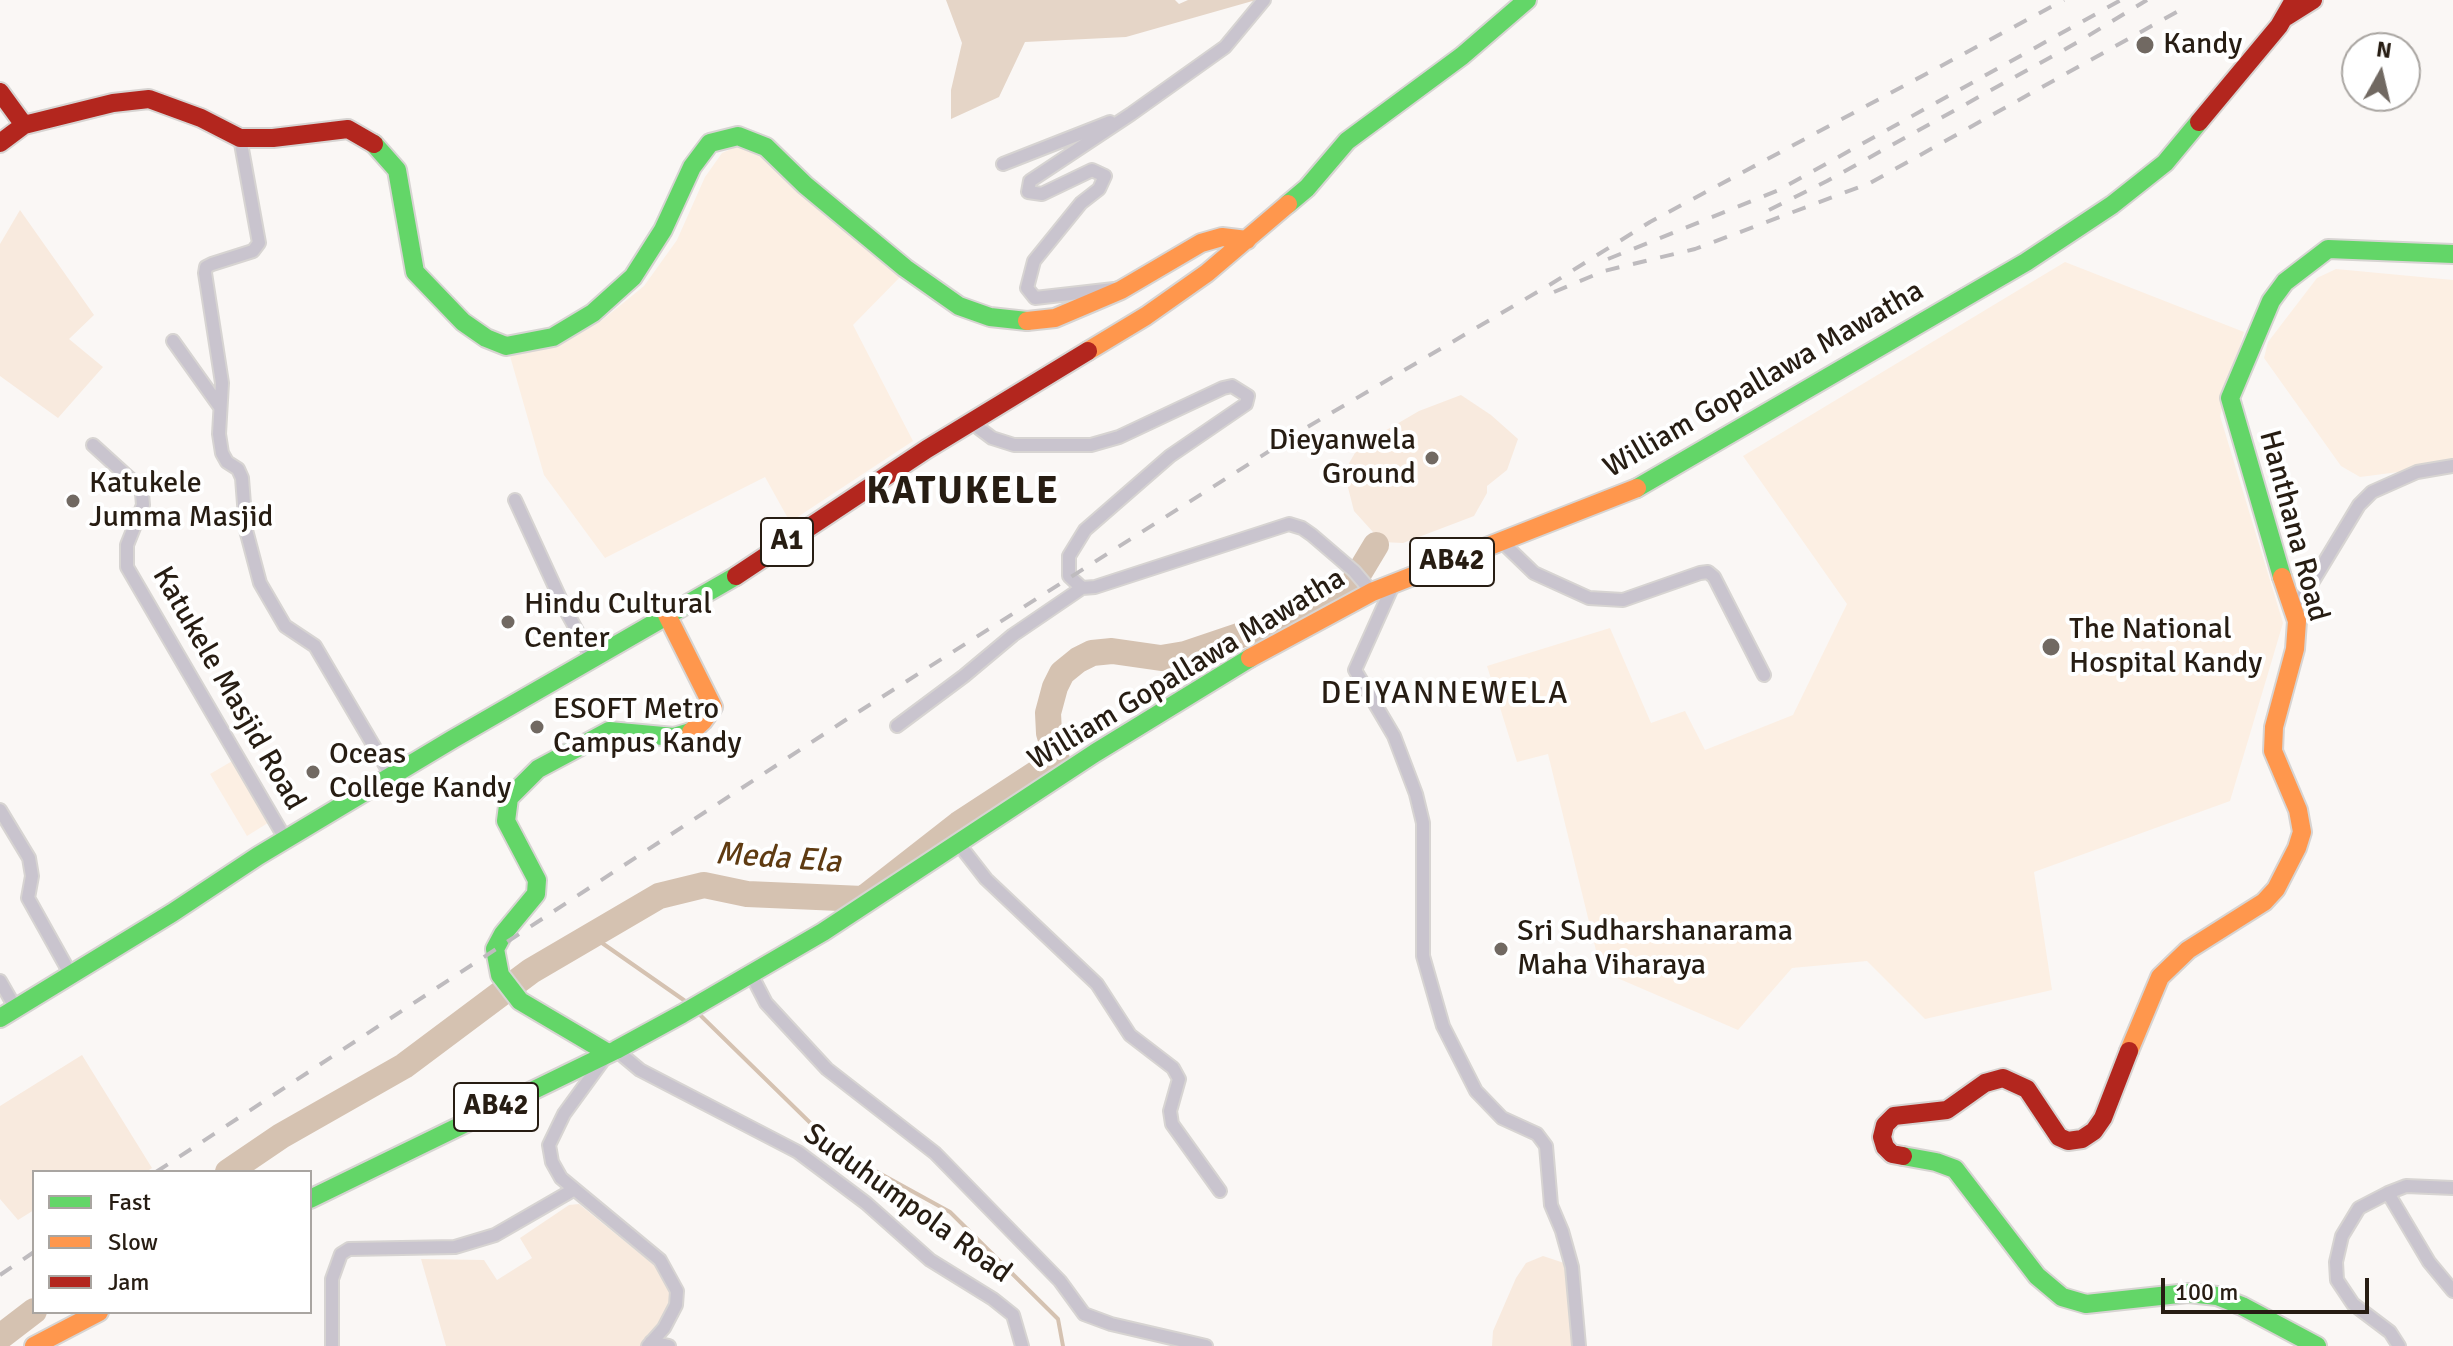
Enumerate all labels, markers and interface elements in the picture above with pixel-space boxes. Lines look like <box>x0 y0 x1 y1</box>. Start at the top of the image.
place label: Kandy <box>2163 27 2242 63</box>
north arrow <box>2341 32 2421 112</box>
marker: Kandy <box>2134 34 2156 56</box>
text: N <box>2375 35 2394 64</box>
street label: William Gopallawa Mawatha <box>1598 274 1930 486</box>
place label: Dieyanwela Ground <box>1269 423 1416 494</box>
street label: Hanthana Road <box>2250 427 2336 625</box>
marker: Dieyanwela Ground <box>1423 449 1441 467</box>
place label: Katukele Jumma Masjid <box>89 466 273 536</box>
district label: KATUKELE <box>866 470 1060 516</box>
marker: Katukele Jumma Masjid <box>64 492 82 510</box>
road number: A1 <box>761 518 813 566</box>
road number: AB42 <box>1410 538 1494 586</box>
street label: Katukele Masjid Road <box>144 561 312 817</box>
street label: William Gopallawa Mawatha <box>1022 561 1352 779</box>
place label: Hindu Cultural Center <box>524 587 712 658</box>
place label: The National Hospital Kandy <box>2069 612 2262 682</box>
marker: Hindu Cultural Center <box>499 613 517 631</box>
marker: The National Hospital Kandy <box>2040 636 2062 658</box>
district label: DEIYANNEWELA <box>1320 676 1570 714</box>
place label: ESOFT Metro Campus Kandy <box>553 692 741 762</box>
marker: ESOFT Metro Campus Kandy <box>528 718 546 736</box>
place label: Oceas College Kandy <box>329 737 511 808</box>
marker: Oceas College Kandy <box>304 763 322 781</box>
water label: Meda Ela <box>714 835 842 883</box>
place label: Sri Sudharshanarama Maha Viharaya <box>1517 914 1793 984</box>
marker: Sri Sudharshanarama Maha Viharaya <box>1492 940 1510 958</box>
road number: AB42 <box>454 1083 538 1131</box>
street label: Suduhumpola Road <box>796 1116 1018 1292</box>
legend <box>32 1170 312 1314</box>
text: Fast <box>108 1187 151 1217</box>
text: Slow <box>108 1227 158 1257</box>
scale bar <box>2165 1262 2373 1312</box>
text: Jam <box>108 1267 149 1297</box>
text: 100 m <box>2175 1277 2238 1307</box>

